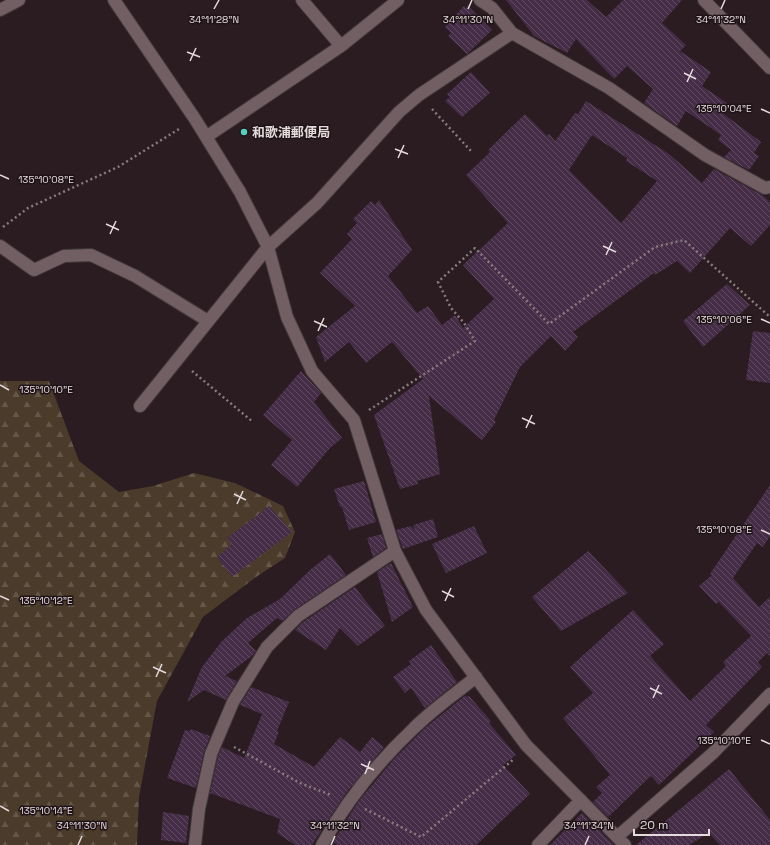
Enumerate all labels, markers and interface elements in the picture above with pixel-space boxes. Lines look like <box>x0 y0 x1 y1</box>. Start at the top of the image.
text: 34°11'28"N <box>189 13 239 26</box>
text: 34°11'30"N <box>443 13 493 26</box>
text: 34°11'32"N <box>696 13 746 26</box>
text: 135°10'04"E <box>696 102 752 115</box>
place label: 和歌浦郵便局 <box>252 124 330 141</box>
marker: 和歌浦郵便局 <box>239 127 249 137</box>
text: 135°10'08"E <box>18 173 74 186</box>
text: 135°10'06"E <box>696 313 752 326</box>
text: 135°10'10"E <box>19 383 73 396</box>
text: 135°10'08"E <box>696 523 752 536</box>
text: 135°10'12"E <box>19 594 73 607</box>
text: 135°10'10"E <box>697 734 751 747</box>
text: 135°10'14"E <box>19 804 73 817</box>
scale bar <box>634 811 709 837</box>
text: 20 m <box>640 817 668 833</box>
text: 34°11'30"N <box>57 819 107 832</box>
text: 34°11'32"N <box>310 819 360 832</box>
text: 34°11'34"N <box>564 819 614 832</box>

